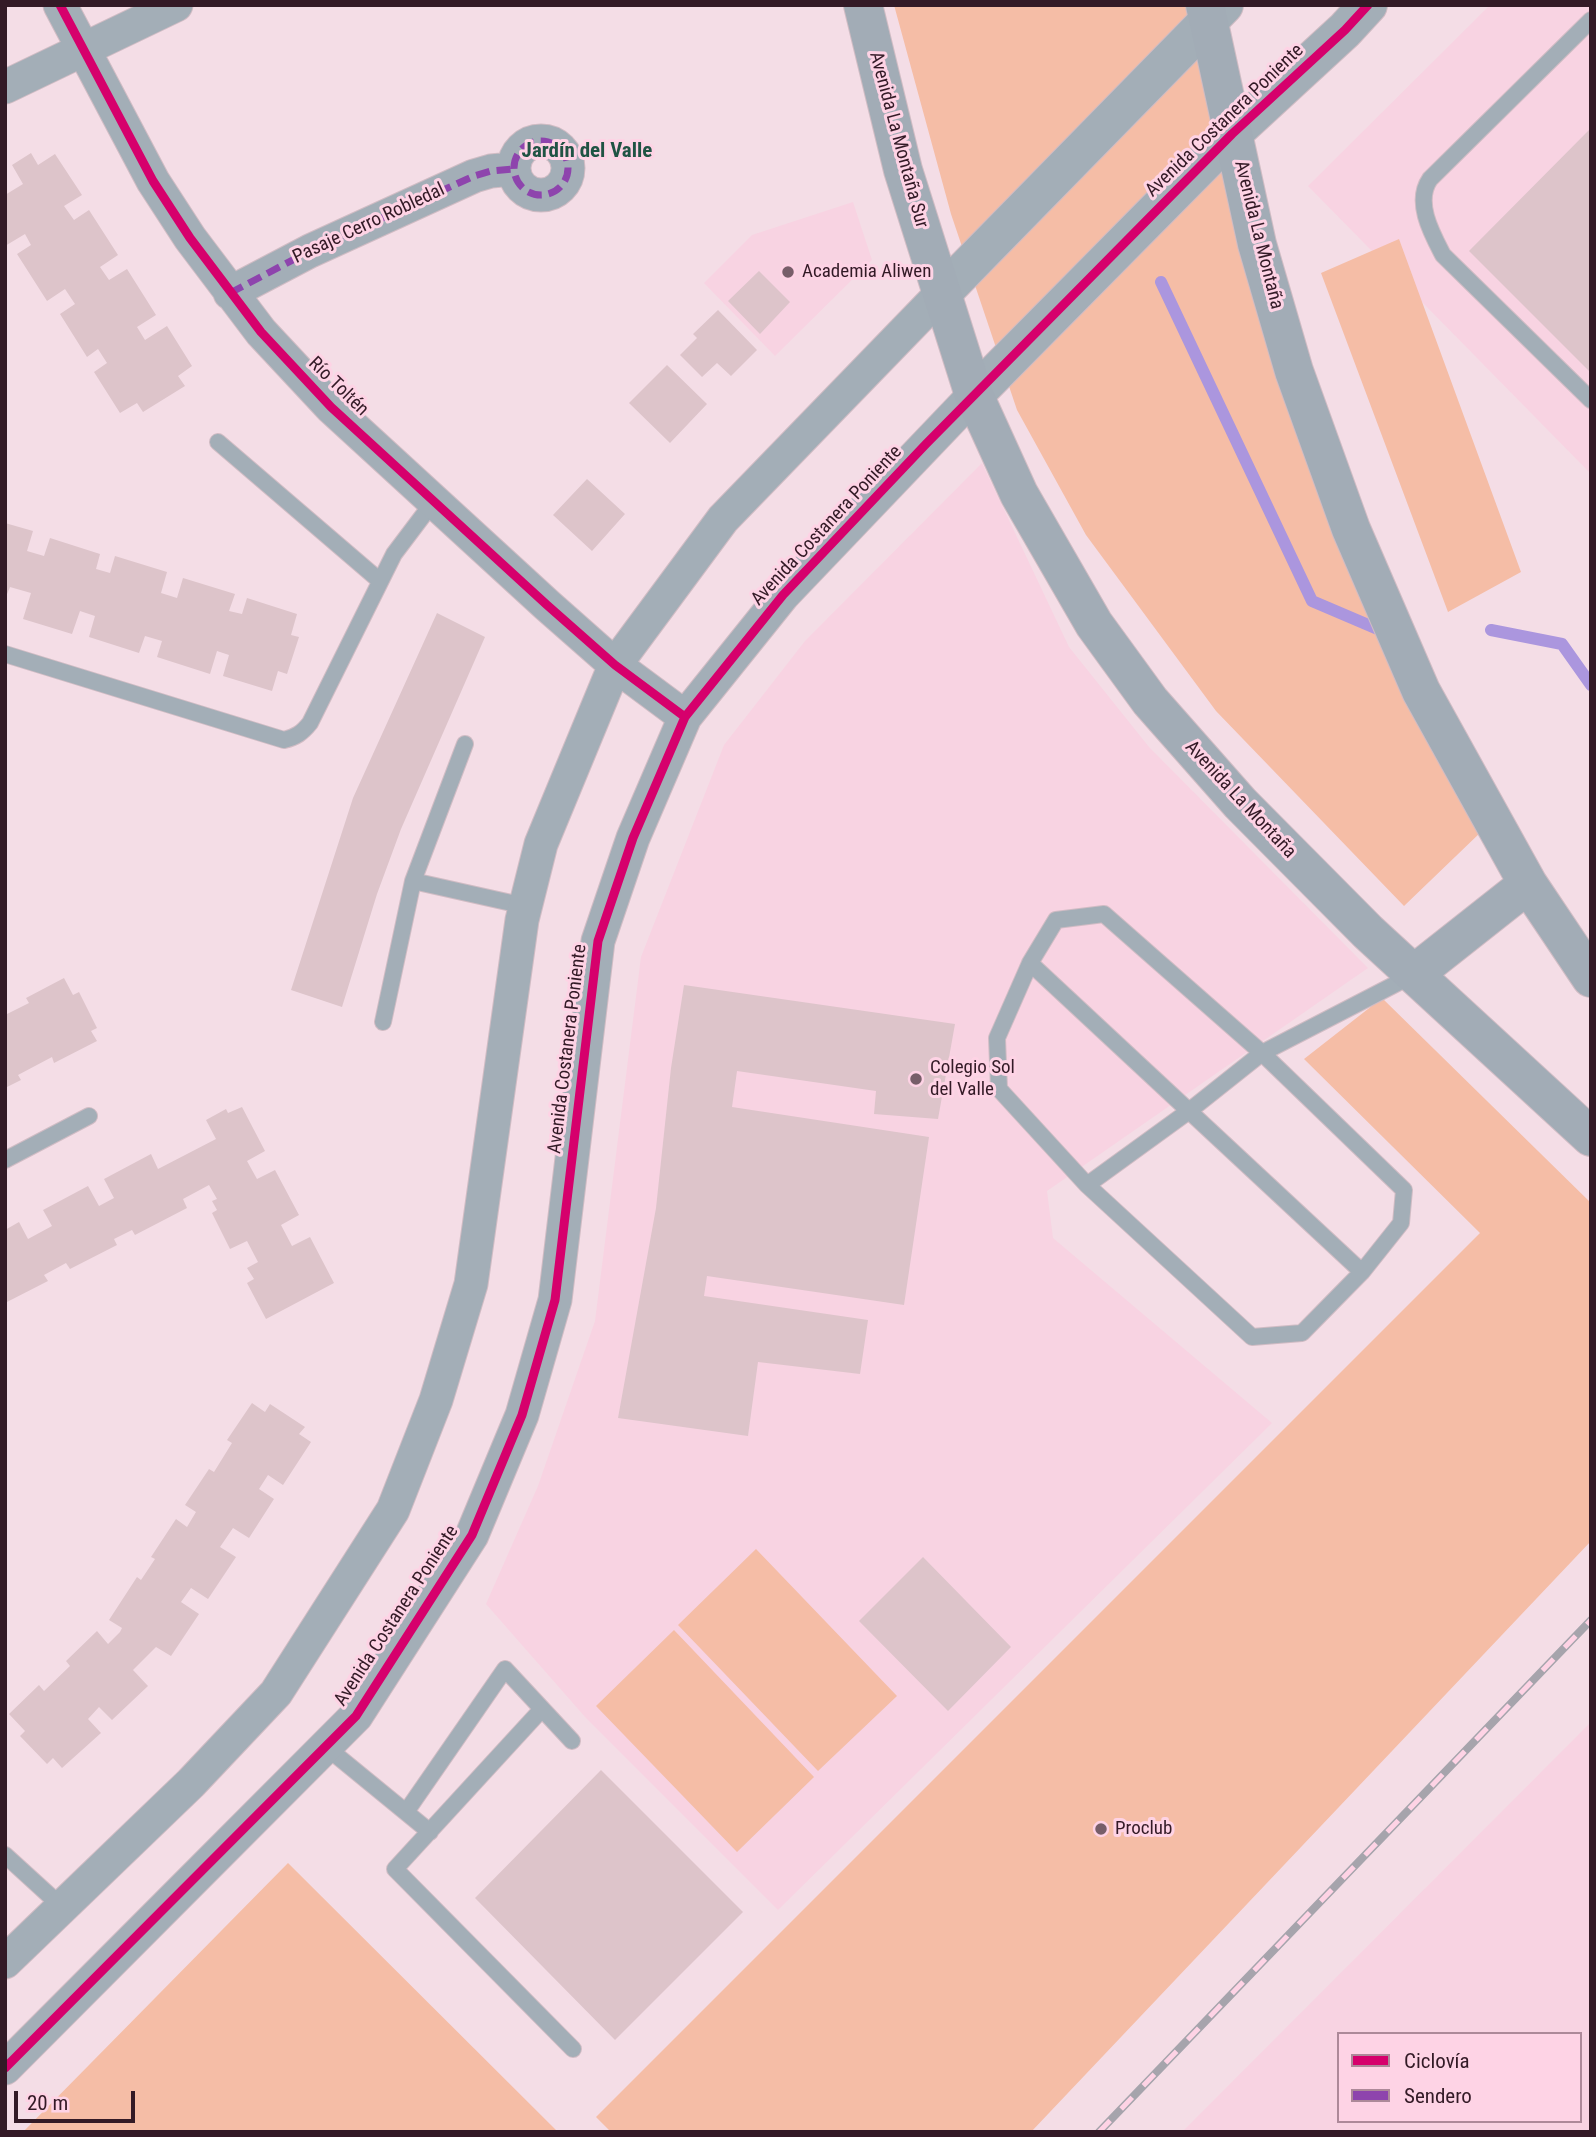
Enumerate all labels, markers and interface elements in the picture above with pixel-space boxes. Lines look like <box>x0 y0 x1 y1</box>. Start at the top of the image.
street label: Avenida Costanera Poniente <box>1141 40 1309 202</box>
street label: Avenida La Montaña Sur <box>863 49 933 231</box>
district label: Jardín del Valle <box>522 139 652 165</box>
street label: Avenida La Montaña <box>1228 158 1288 312</box>
street label: Pasaje Cerro Robledal <box>289 179 449 269</box>
place label: Academia Aliwen <box>802 261 931 283</box>
marker: Academia Aliwen <box>780 264 796 280</box>
street label: Río Toltén <box>303 353 373 421</box>
street label: Avenida Costanera Poniente <box>747 441 907 611</box>
street label: Avenida La Montaña <box>1180 736 1300 864</box>
street label: Avenida Costanera Poniente <box>544 943 592 1155</box>
place label: Colegio Sol del Valle <box>930 1057 1015 1101</box>
marker: Colegio Sol del Valle <box>908 1071 924 1087</box>
street label: Avenida Costanera Poniente <box>330 1521 464 1711</box>
place label: Proclub <box>1115 1818 1172 1840</box>
marker: Proclub <box>1093 1821 1109 1837</box>
legend <box>1337 2032 1582 2123</box>
text: Ciclovía <box>1404 2049 1470 2073</box>
scale bar <box>18 2078 138 2122</box>
text: Sendero <box>1404 2084 1472 2108</box>
text: 20 m <box>27 2091 68 2115</box>

